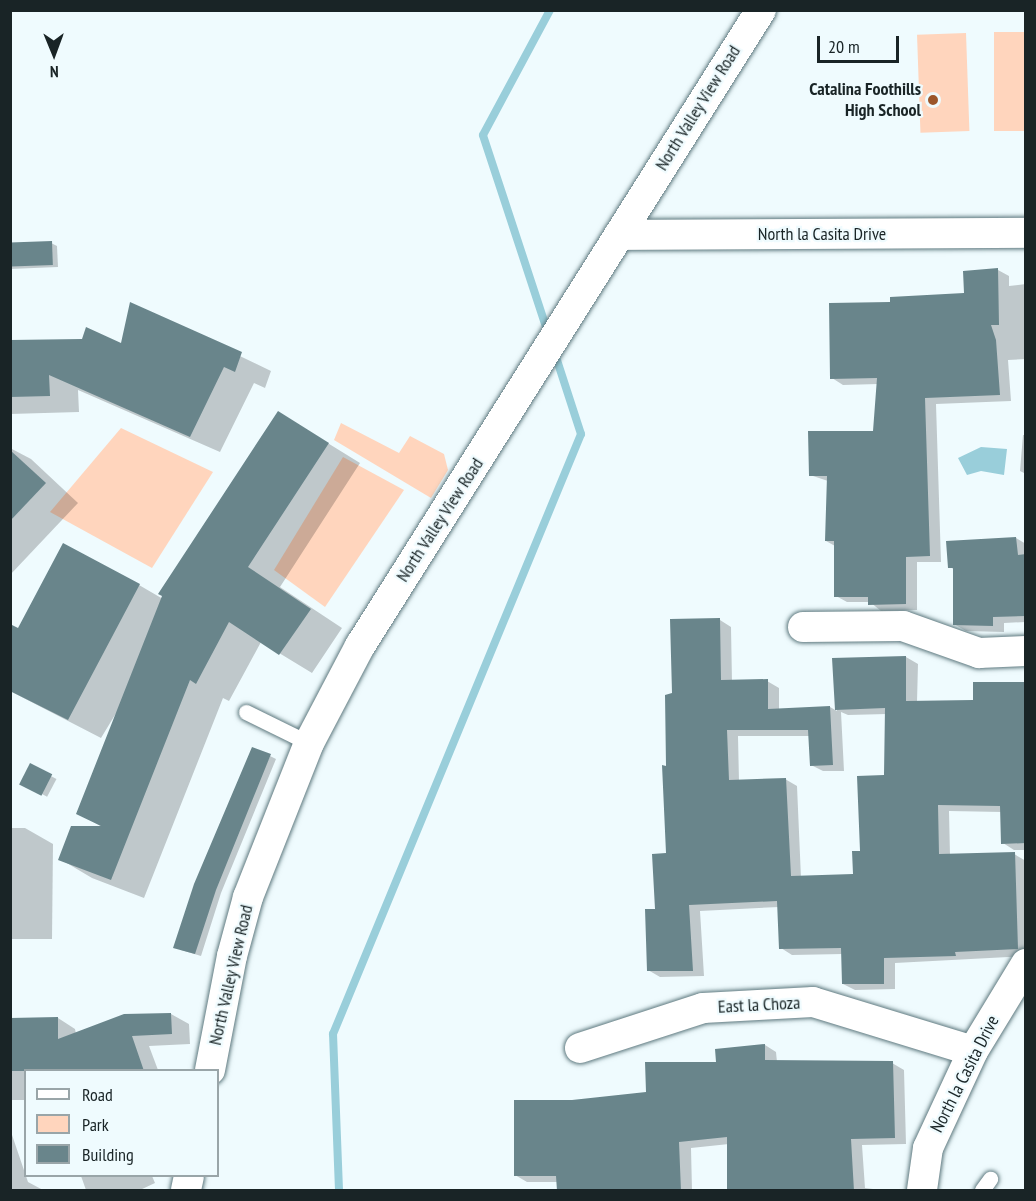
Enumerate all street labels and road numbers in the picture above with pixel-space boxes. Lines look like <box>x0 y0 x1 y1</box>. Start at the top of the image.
street label: North Valley View Road <box>650 41 746 175</box>
street label: North la Casita Drive <box>758 223 886 245</box>
street label: North Valley View Road <box>391 453 489 587</box>
street label: North Valley View Road <box>204 902 258 1048</box>
street label: East la Choza <box>717 992 801 1018</box>
street label: North la Casita Drive <box>926 1012 1004 1136</box>

